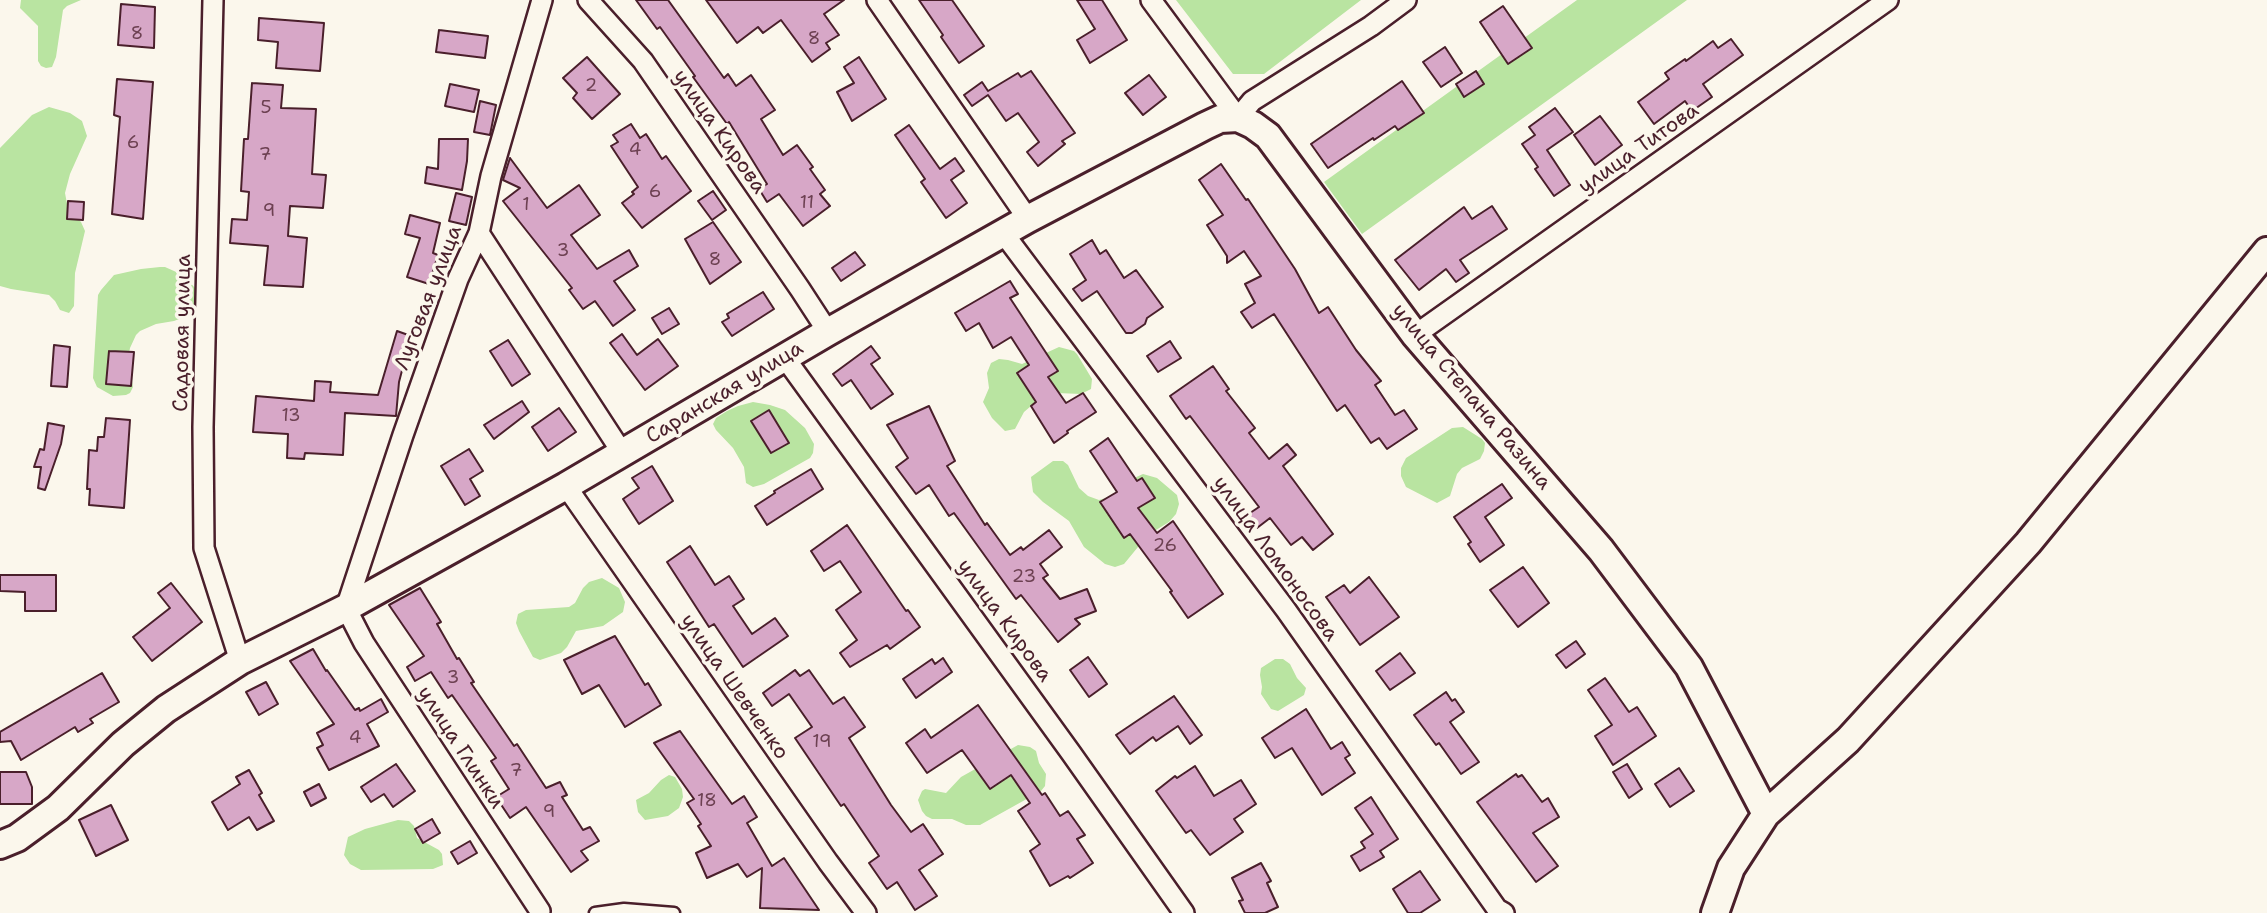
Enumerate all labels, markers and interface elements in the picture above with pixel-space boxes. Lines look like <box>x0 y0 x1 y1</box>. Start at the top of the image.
house number: 8 <box>131 23 143 45</box>
house number: 8 <box>808 28 820 50</box>
street label: улица Кирова <box>667 65 771 199</box>
house number: 2 <box>585 75 597 97</box>
house number: 5 <box>260 97 272 119</box>
street label: улица Титова <box>1574 98 1704 200</box>
house number: 6 <box>127 132 139 154</box>
house number: 4 <box>629 139 641 161</box>
house number: 7 <box>259 144 271 166</box>
house number: 6 <box>649 181 661 203</box>
house number: 11 <box>800 192 814 214</box>
house number: 1 <box>522 194 530 216</box>
house number: 9 <box>263 200 275 222</box>
street label: Луговая улица <box>390 222 468 374</box>
house number: 3 <box>557 240 569 262</box>
house number: 8 <box>709 249 721 271</box>
street label: Садовая улица <box>169 254 197 412</box>
street label: улица Степана Разина <box>1386 299 1556 495</box>
street label: Саранская улица <box>642 336 808 450</box>
house number: 13 <box>281 405 301 427</box>
street label: улица Ломоносова <box>1207 472 1343 646</box>
house number: 26 <box>1153 535 1177 557</box>
street label: улица Кирова <box>951 555 1057 687</box>
house number: 23 <box>1012 566 1036 588</box>
street label: улица Шевченко <box>674 609 794 765</box>
house number: 3 <box>447 667 459 689</box>
street label: улица Глинки <box>411 682 509 814</box>
house number: 4 <box>349 727 361 749</box>
house number: 19 <box>812 731 832 753</box>
house number: 7 <box>510 760 522 782</box>
house number: 18 <box>697 790 717 812</box>
house number: 9 <box>543 801 555 823</box>

